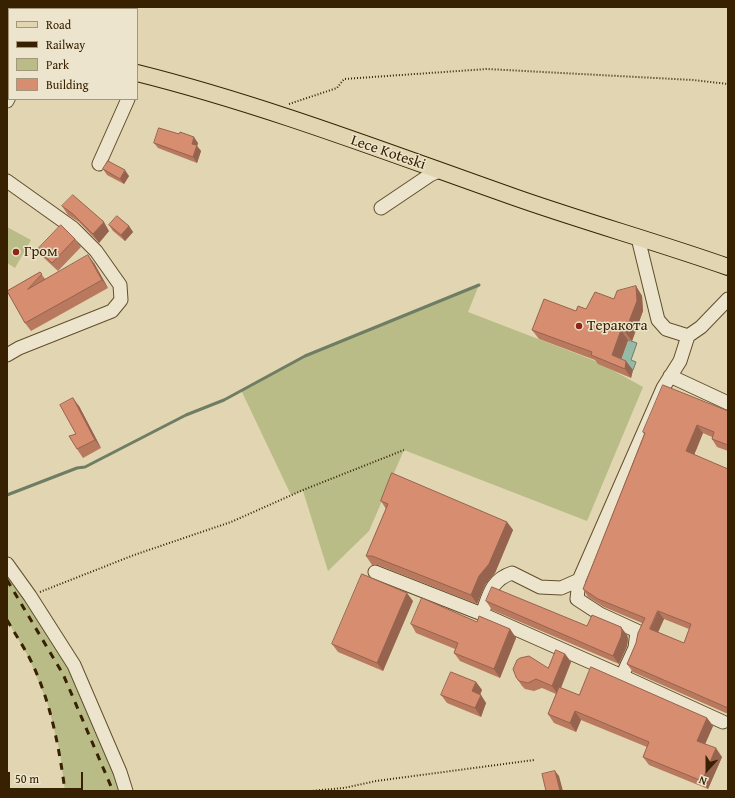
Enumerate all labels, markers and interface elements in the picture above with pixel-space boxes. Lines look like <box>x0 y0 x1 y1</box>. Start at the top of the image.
legend <box>8 8 138 100</box>
text: Road <box>46 16 71 33</box>
text: Railway <box>46 36 85 53</box>
text: Park <box>46 56 69 73</box>
text: Building <box>46 76 89 93</box>
street label: Lece Koteski <box>348 132 428 174</box>
place label: Гром <box>24 243 58 261</box>
marker: Гром <box>11 247 21 257</box>
place label: Теракота <box>587 317 648 335</box>
marker: Теракота <box>574 321 584 331</box>
north arrow <box>687 750 727 790</box>
scale bar <box>10 764 85 790</box>
text: 50 m <box>15 770 39 787</box>
text: N <box>696 772 709 790</box>

